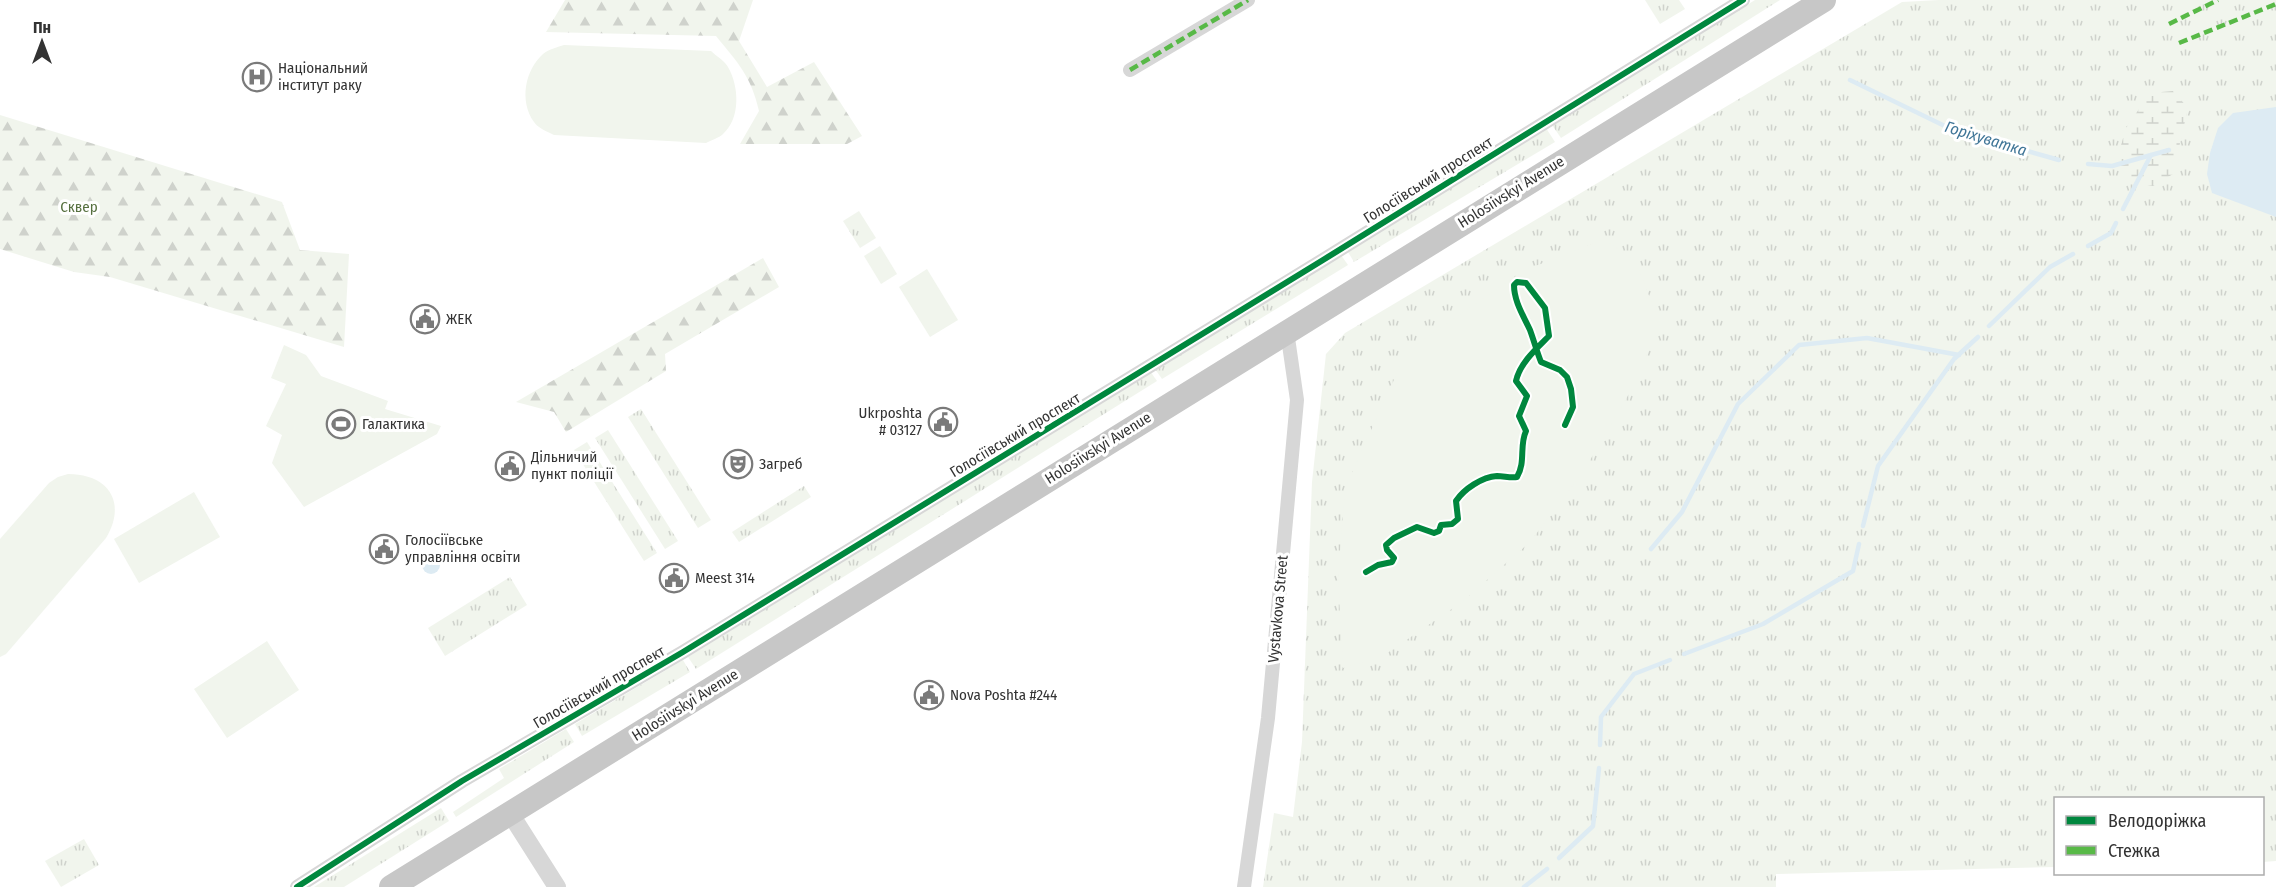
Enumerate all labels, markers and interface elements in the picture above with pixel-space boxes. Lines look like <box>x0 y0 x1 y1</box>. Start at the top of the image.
north arrow <box>12 12 72 72</box>
text: Пн <box>33 18 51 37</box>
place label: Національний інститут раку <box>278 59 368 94</box>
hospital icon: Національний інститут раку <box>241 61 273 93</box>
water label: Горіхуватка <box>1943 117 2029 160</box>
street label: Голосіївський проспект <box>1360 132 1497 227</box>
street label: Holosiivskyi Avenue <box>1455 152 1567 232</box>
park label: Сквер <box>60 198 98 216</box>
public building icon: ЖЕК <box>409 303 441 335</box>
place label: ЖЕК <box>446 310 472 328</box>
street label: Голосіївський проспект <box>946 388 1084 481</box>
place label: Ukrposhta # 03127 <box>859 404 922 439</box>
public building icon: Ukrposhta # 03127 <box>927 406 959 438</box>
sports icon: Галактика <box>325 408 357 440</box>
street label: Holosiivskyi Avenue <box>1042 408 1154 488</box>
place label: Галактика <box>362 415 425 433</box>
place label: Дільничий пункт поліції <box>530 448 614 483</box>
theatre icon: Загреб <box>722 448 754 480</box>
public building icon: Дільничий пункт поліції <box>494 450 526 482</box>
place label: Загреб <box>759 455 803 473</box>
place label: Голосіївське управління освіти <box>405 531 521 566</box>
public building icon: Голосіївське управління освіти <box>368 533 400 565</box>
street label: Vystavkova Street <box>1264 554 1292 664</box>
public building icon: Meest 314 <box>658 562 690 594</box>
place label: Meest 314 <box>695 569 755 587</box>
street label: Голосіївський проспект <box>530 641 669 732</box>
street label: Holosiivskyi Avenue <box>629 665 741 745</box>
public building icon: Nova Poshta #244 <box>913 679 945 711</box>
place label: Nova Poshta #244 <box>950 686 1057 704</box>
legend <box>2054 797 2264 875</box>
text: Велодоріжка <box>2108 810 2206 832</box>
text: Стежка <box>2108 840 2161 862</box>

